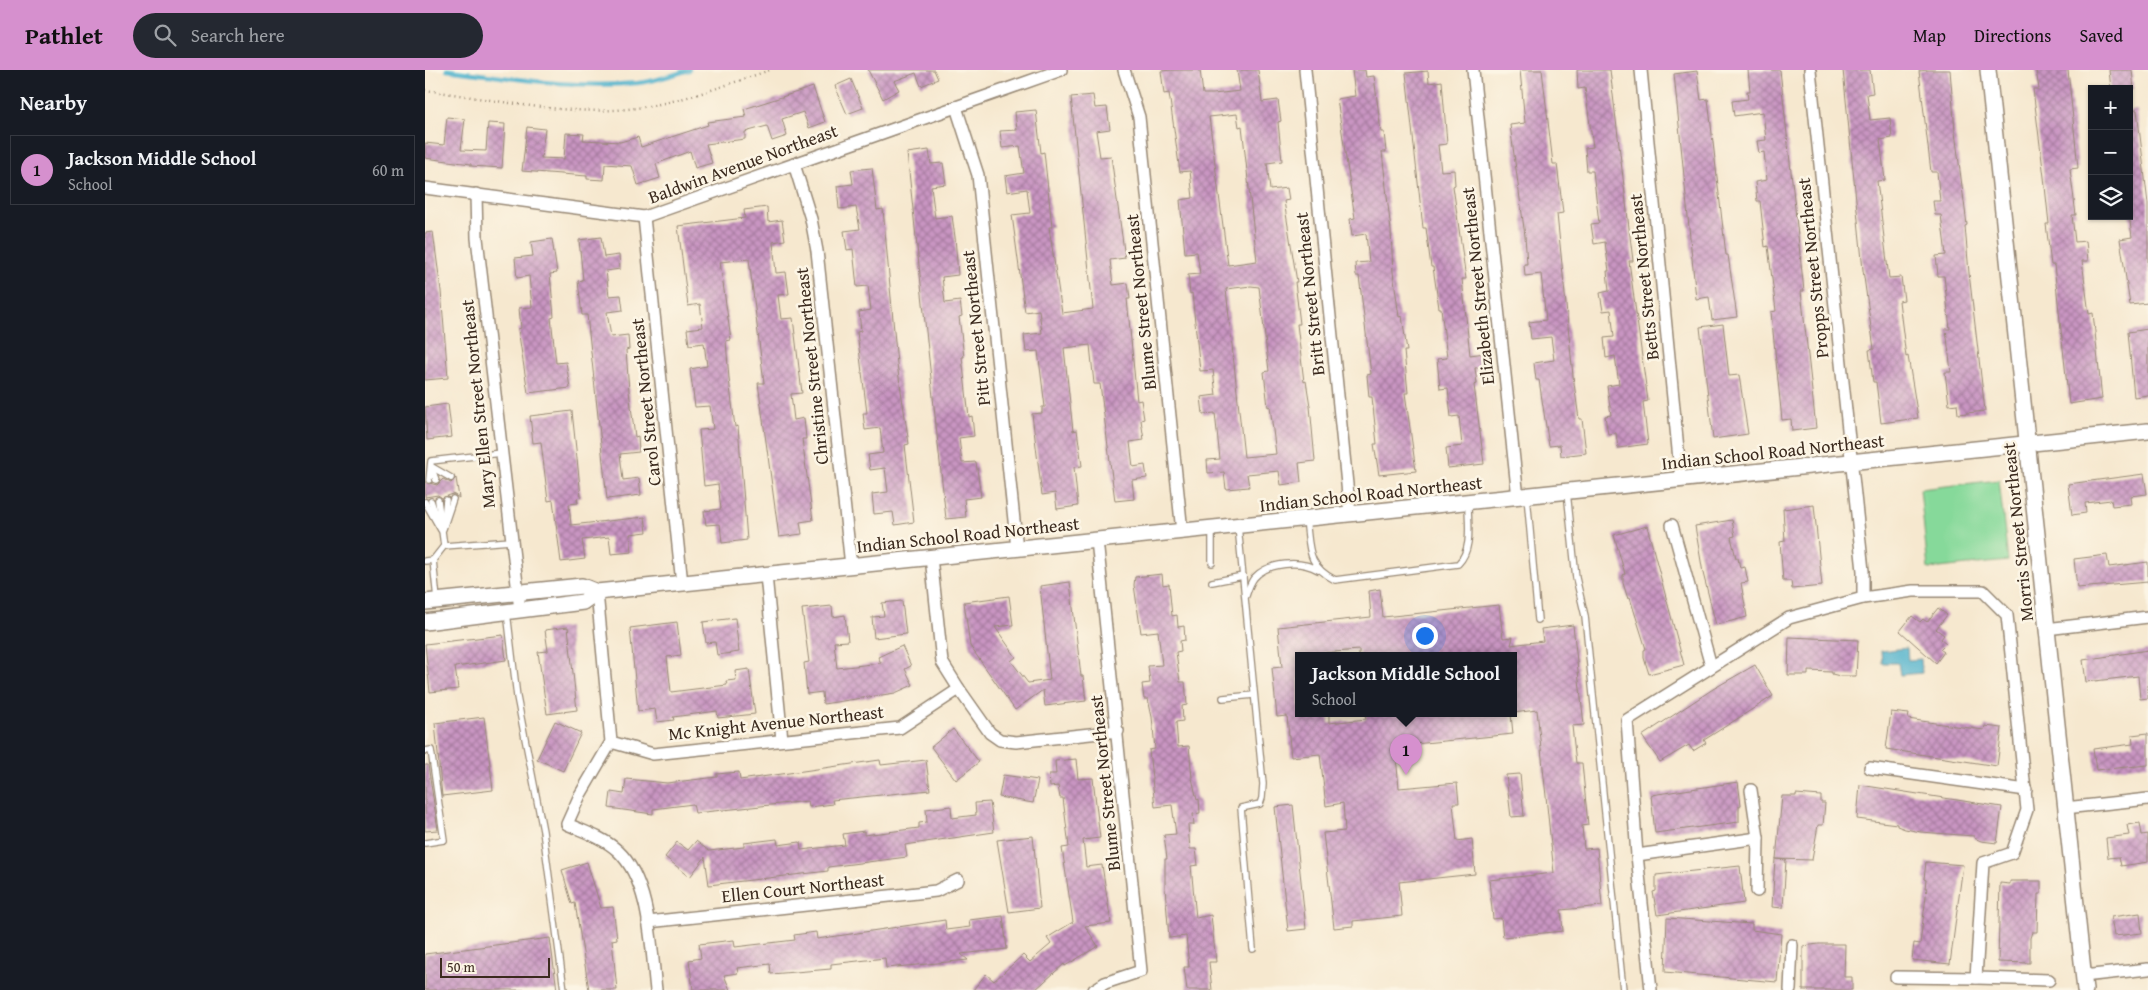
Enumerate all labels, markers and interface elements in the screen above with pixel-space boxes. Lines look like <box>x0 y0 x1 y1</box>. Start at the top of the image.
search box <box>133 13 483 58</box>
text: Pathlet <box>25 18 103 53</box>
icon: search <box>151 21 179 49</box>
text: Search here <box>191 21 285 49</box>
text: Map <box>1913 22 1946 49</box>
text: Directions <box>1974 22 2051 49</box>
text: Saved <box>2079 22 2123 49</box>
map controls <box>2088 85 2133 220</box>
button: + <box>2088 85 2133 130</box>
text: Nearby <box>20 87 87 118</box>
street label: Baldwin Avenue Northeast <box>644 116 842 210</box>
button: − <box>2088 130 2133 175</box>
text: Jackson Middle School <box>68 144 256 172</box>
text: 1 <box>33 158 41 182</box>
text: 60 m <box>372 158 404 182</box>
text: School <box>68 172 112 196</box>
button: layers <box>2088 175 2133 220</box>
street label: Propps Street Northeast <box>1790 176 1835 360</box>
street label: Elizabeth Street Northeast <box>1454 185 1501 386</box>
street label: Betts Street Northeast <box>1621 192 1666 362</box>
street label: Britt Street Northeast <box>1287 210 1332 377</box>
street label: Blume Street Northeast <box>1118 212 1163 391</box>
street label: Pitt Street Northeast <box>954 248 997 407</box>
street label: Christine Street Northeast <box>788 265 835 466</box>
street label: Mary Ellen Street Northeast <box>453 298 502 510</box>
street label: Carol Street Northeast <box>623 316 668 487</box>
street label: Indian School Road Northeast <box>1660 426 1886 477</box>
street label: Morris Street Northeast <box>1995 441 2040 623</box>
street label: Indian School Road Northeast <box>1258 468 1484 519</box>
street label: Indian School Road Northeast <box>855 509 1081 560</box>
your location <box>1412 623 1438 649</box>
popup <box>1295 652 1517 717</box>
text: Jackson Middle School <box>1312 659 1500 687</box>
text: School <box>1312 687 1356 711</box>
street label: Blume Street Northeast <box>1082 693 1127 872</box>
street label: Mc Knight Avenue Northeast <box>667 698 886 747</box>
pin: 1 <box>1390 734 1422 775</box>
street label: Ellen Court Northeast <box>720 865 886 909</box>
scale bar <box>440 955 550 978</box>
text: 50 m <box>447 957 475 977</box>

